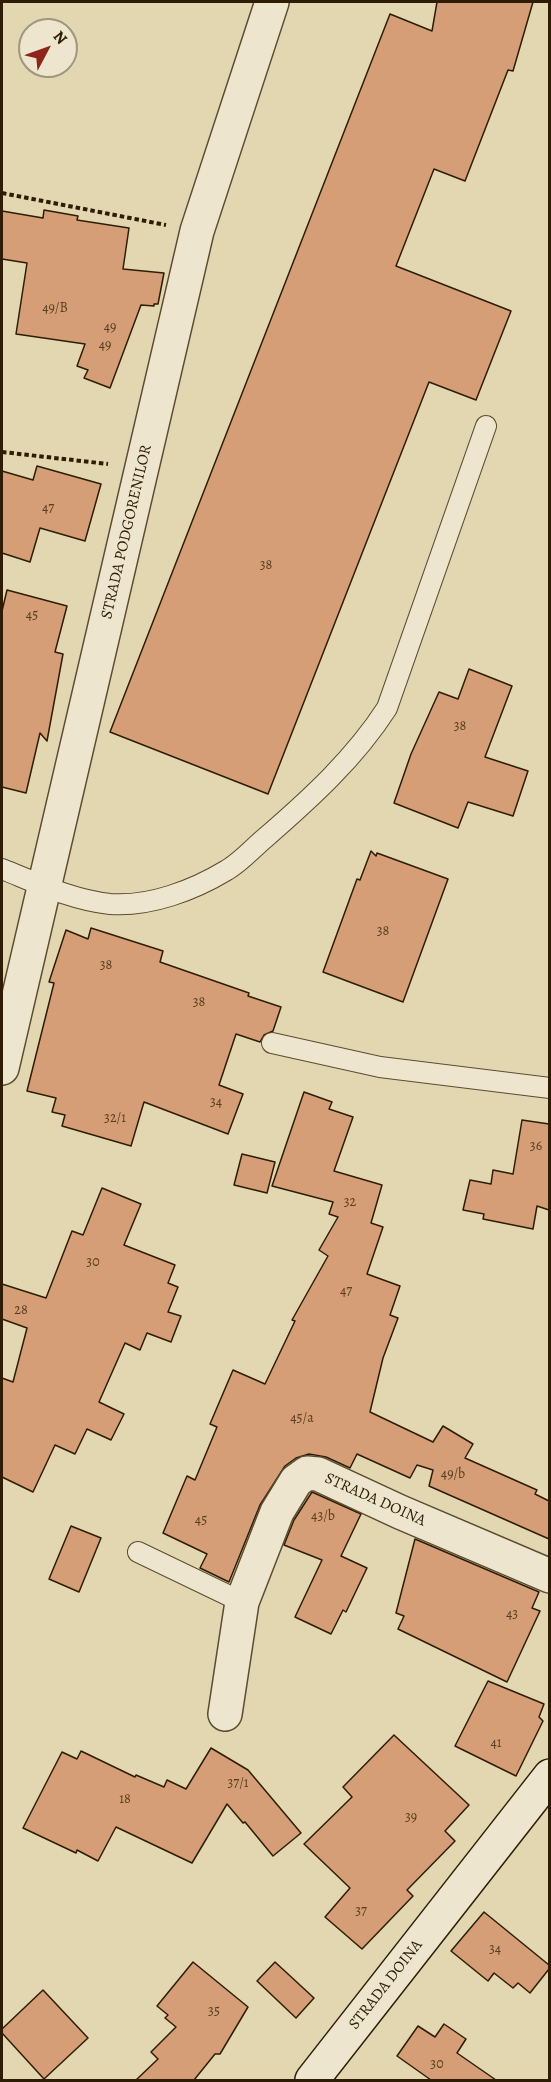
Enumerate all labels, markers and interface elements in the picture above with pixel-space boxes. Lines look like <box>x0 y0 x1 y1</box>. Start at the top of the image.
north arrow <box>18 18 78 78</box>
text: N <box>48 26 72 49</box>
house number: 49/B <box>42 301 68 317</box>
house number: 49 <box>104 320 116 336</box>
house number: 49 <box>99 338 111 354</box>
street label: STRADA PODGORENILOR <box>98 443 156 621</box>
house number: 47 <box>42 501 54 517</box>
house number: 38 <box>260 558 272 574</box>
house number: 45 <box>26 608 38 624</box>
house number: 38 <box>454 719 466 735</box>
house number: 38 <box>377 924 389 940</box>
house number: 38 <box>100 958 112 974</box>
house number: 38 <box>193 995 205 1011</box>
house number: 34 <box>210 1095 222 1111</box>
house number: 32/1 <box>104 1111 126 1127</box>
house number: 36 <box>530 1139 542 1155</box>
house number: 32 <box>344 1195 356 1211</box>
house number: 30 <box>86 1255 100 1271</box>
house number: 47 <box>340 1284 352 1300</box>
house number: 28 <box>14 1303 28 1319</box>
house number: 45/a <box>290 1411 314 1427</box>
house number: 49/b <box>441 1467 465 1483</box>
street label: STRADA DOINA <box>321 1469 429 1531</box>
house number: 43/b <box>311 1509 335 1525</box>
house number: 45 <box>195 1513 207 1529</box>
house number: 43 <box>506 1607 518 1623</box>
house number: 41 <box>490 1736 502 1752</box>
house number: 37/1 <box>227 1776 249 1792</box>
house number: 18 <box>119 1792 131 1808</box>
house number: 39 <box>405 1810 417 1826</box>
house number: 37 <box>355 1904 367 1920</box>
street label: STRADA DOINA <box>345 1936 427 2034</box>
house number: 34 <box>489 1942 501 1958</box>
house number: 35 <box>208 2004 220 2020</box>
house number: 30 <box>430 2057 444 2073</box>

